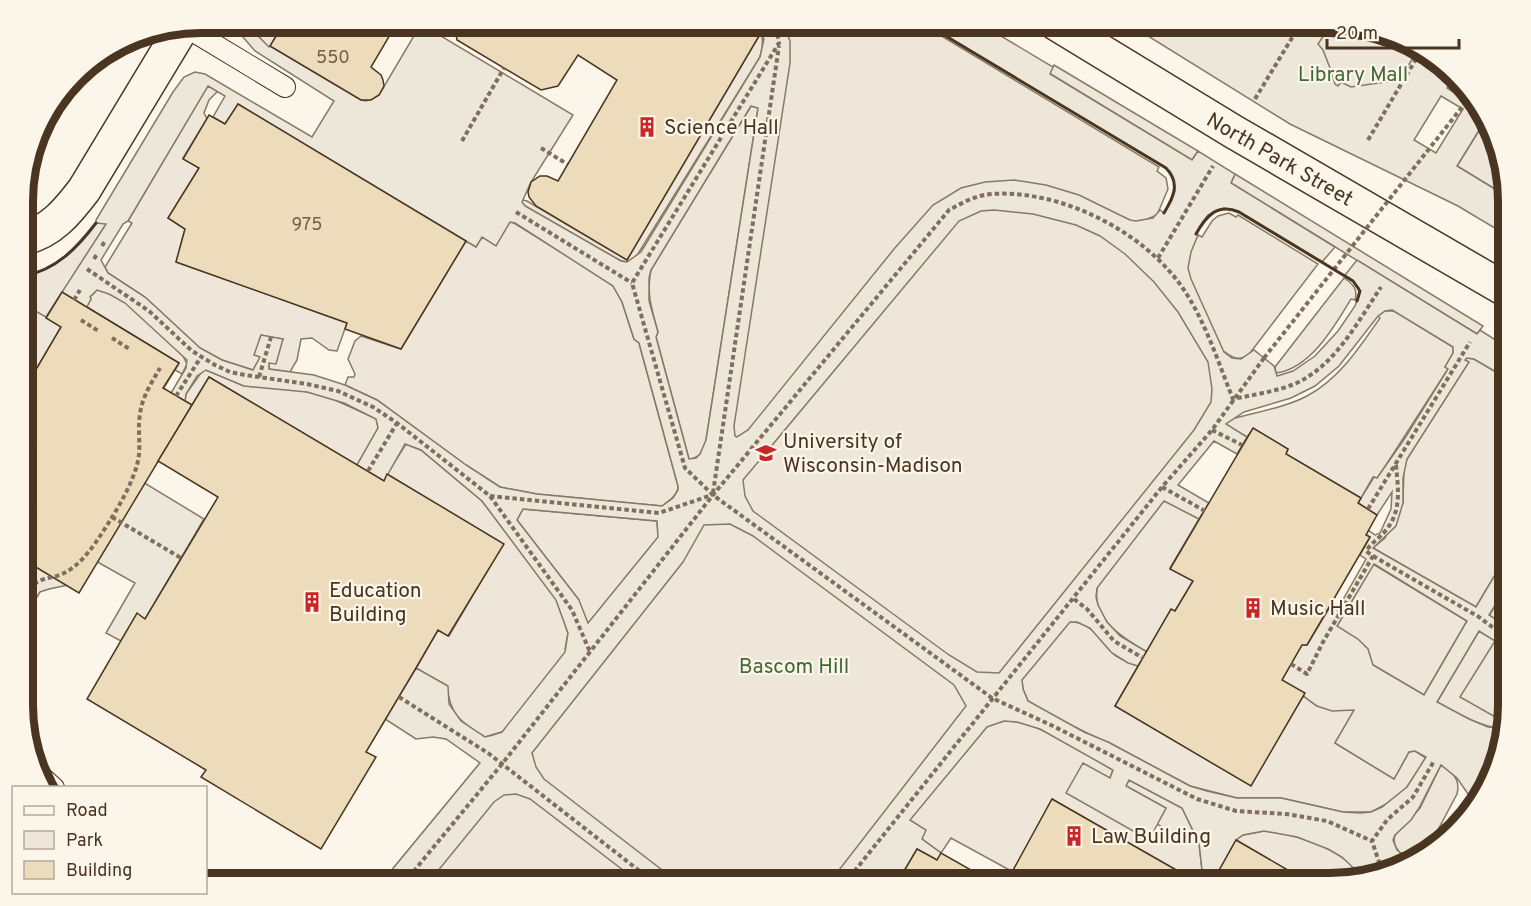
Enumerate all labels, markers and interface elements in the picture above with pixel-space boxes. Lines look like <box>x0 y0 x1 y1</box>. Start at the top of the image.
scale bar <box>1327 12 1459 50</box>
text: 20 m <box>1336 23 1378 46</box>
house number: 550 <box>316 47 350 70</box>
park label: Library Mall <box>1298 62 1408 89</box>
street label: North Park Street <box>1201 107 1358 213</box>
building icon: Science Hall <box>635 115 659 139</box>
place label: Science Hall <box>664 115 779 142</box>
house number: 975 <box>292 214 322 237</box>
place label: University of Wisconsin-Madison <box>783 429 963 480</box>
school or university icon: University of Wisconsin-Madison <box>754 441 778 465</box>
place label: Education Building <box>329 578 422 629</box>
building icon: Education Building <box>300 590 324 614</box>
building icon: Music Hall <box>1241 596 1265 620</box>
place label: Music Hall <box>1270 596 1365 623</box>
park label: Bascom Hill <box>739 654 849 681</box>
legend <box>12 786 207 894</box>
text: Road <box>66 800 108 823</box>
building icon: Law Building <box>1062 824 1086 848</box>
place label: Law Building <box>1091 824 1211 851</box>
text: Park <box>66 830 103 853</box>
text: Building <box>66 860 132 883</box>

